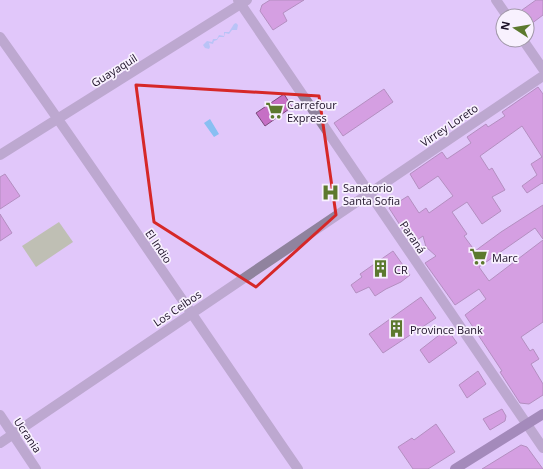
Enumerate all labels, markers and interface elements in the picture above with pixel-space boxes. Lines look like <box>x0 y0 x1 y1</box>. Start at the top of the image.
north arrow <box>495 8 535 48</box>
text: N <box>496 20 513 32</box>
street label: Guayaquil <box>88 50 140 90</box>
place label: Carrefour Express <box>287 97 337 125</box>
supermarket icon: Carrefour Express <box>264 100 284 120</box>
street label: Virrey Loreto <box>417 100 481 150</box>
place label: Sanatorio Santa Sofia <box>343 180 400 208</box>
hospital icon: Sanatorio Santa Sofia <box>320 183 340 203</box>
street label: Paraná <box>397 218 429 256</box>
street label: El Indio <box>142 226 176 266</box>
supermarket icon: Marc <box>469 247 489 267</box>
place label: Marc <box>492 250 518 265</box>
building icon: CR <box>371 259 391 279</box>
place label: CR <box>394 262 408 277</box>
street label: Los Ceibos <box>150 286 204 330</box>
building icon: Province Bank <box>387 319 407 339</box>
place label: Province Bank <box>410 322 483 337</box>
street label: Ucrania <box>11 414 45 456</box>

